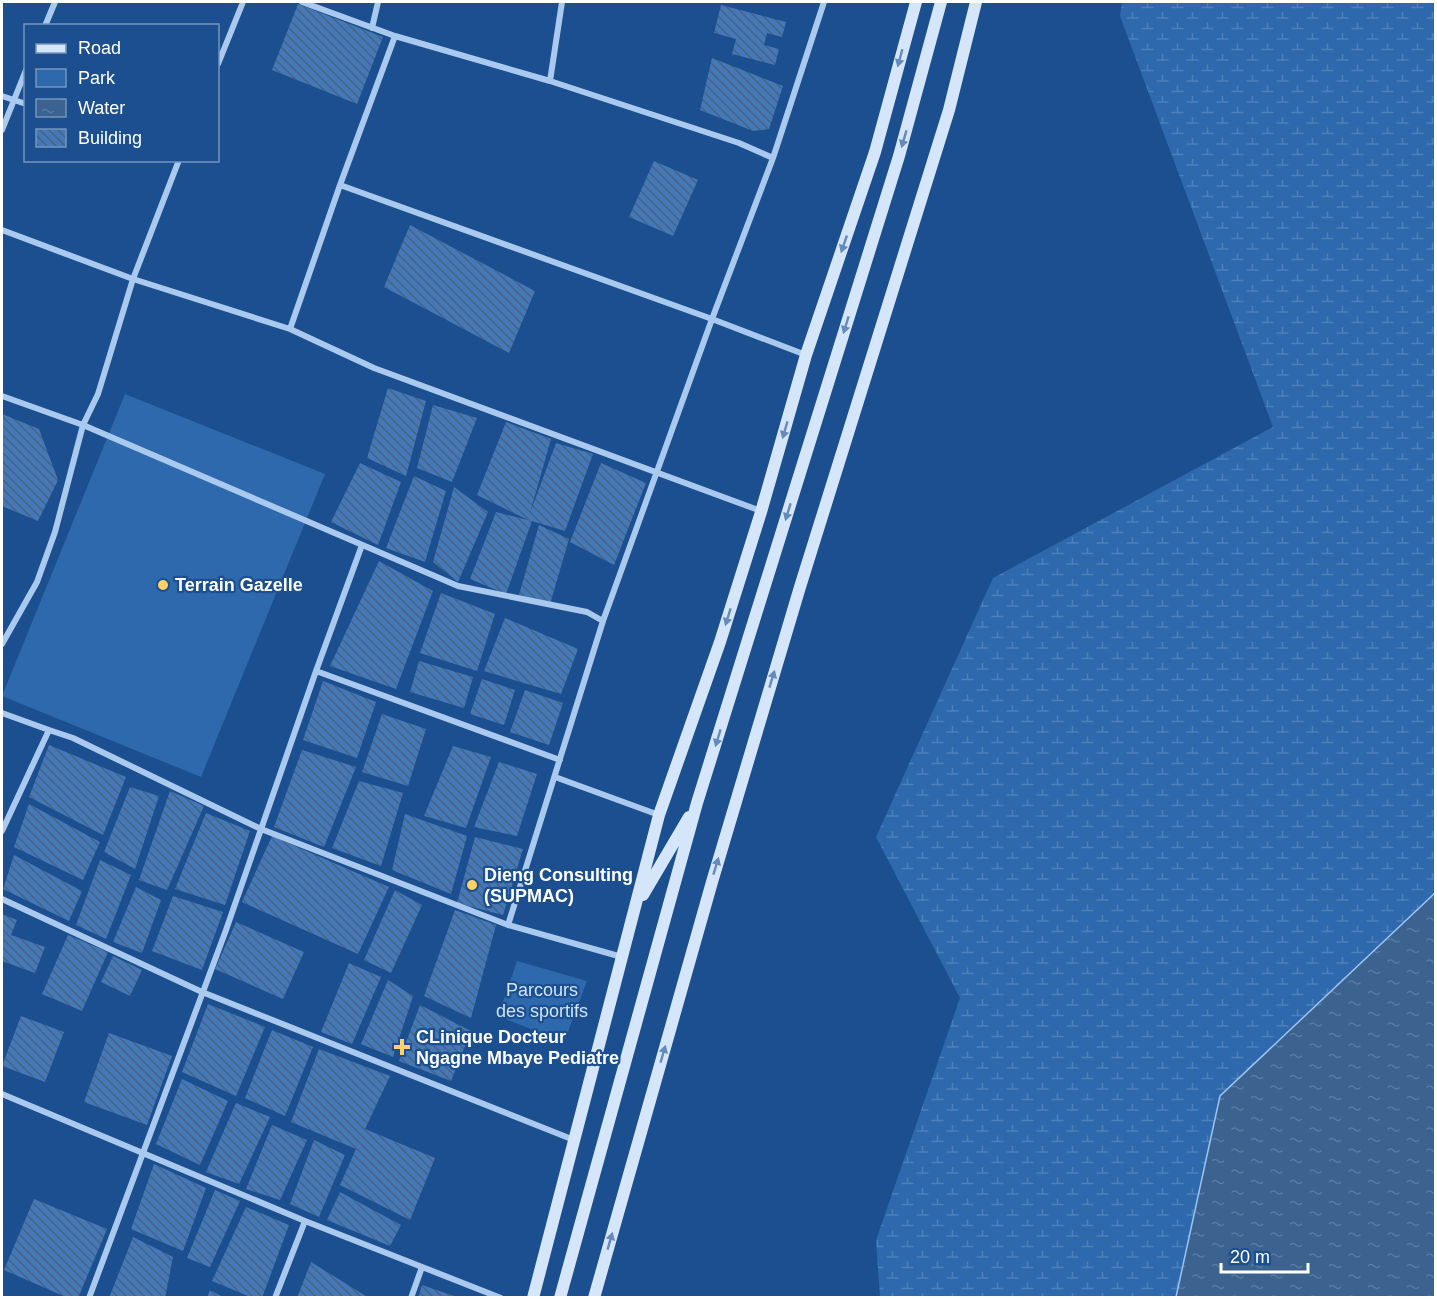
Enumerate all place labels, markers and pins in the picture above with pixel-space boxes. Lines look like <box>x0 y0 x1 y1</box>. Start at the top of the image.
place label: Terrain Gazelle <box>175 575 303 595</box>
marker: Terrain Gazelle <box>156 578 170 592</box>
place label: Dieng Consulting (SUPMAC) <box>484 865 633 906</box>
marker: Dieng Consulting (SUPMAC) <box>465 878 479 892</box>
place label: CLinique Docteur Ngagne Mbaye Pediatre <box>416 1027 619 1068</box>
marker: CLinique Docteur Ngagne Mbaye Pediatre <box>393 1038 411 1056</box>

